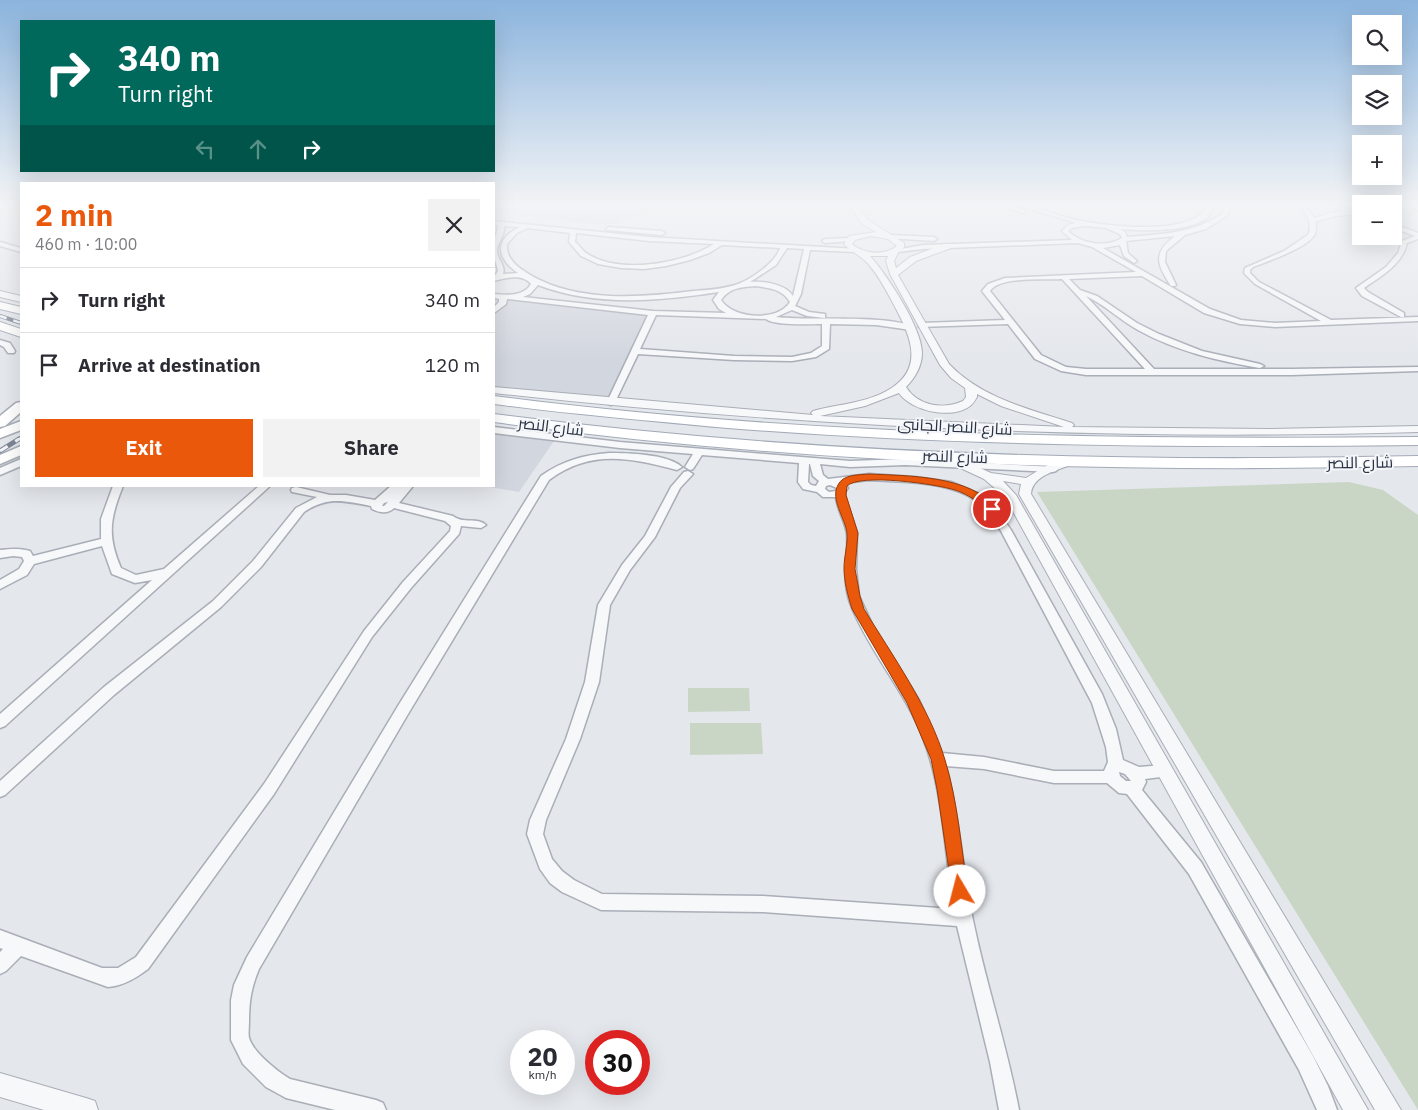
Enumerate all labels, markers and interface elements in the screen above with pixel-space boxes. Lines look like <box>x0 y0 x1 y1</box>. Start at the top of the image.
map controls <box>1352 15 1402 245</box>
button: search <box>1352 15 1402 65</box>
text: 340 m <box>118 35 221 81</box>
icon: right <box>35 40 100 105</box>
button: layers <box>1352 75 1402 125</box>
text: Turn right <box>118 79 213 108</box>
icon: left <box>191 135 219 163</box>
icon: ahead <box>244 135 272 163</box>
icon: right <box>297 135 325 163</box>
button: + <box>1352 135 1402 185</box>
text: 2 min <box>35 195 113 234</box>
button: − <box>1352 195 1402 245</box>
button: close <box>428 199 480 251</box>
text: 460 m · 10:00 <box>35 234 137 254</box>
icon: right <box>35 286 63 314</box>
text: Turn right <box>78 288 165 312</box>
text: 340 m <box>425 288 480 312</box>
icon: arrive <box>35 351 63 379</box>
text: Arrive at destination <box>78 353 261 377</box>
text: 120 m <box>425 353 480 377</box>
street label: شارع النصر <box>516 412 585 442</box>
street label: شارع النصر الجانبى <box>897 413 1013 441</box>
button: Exit <box>35 419 253 477</box>
button: Share <box>263 419 480 477</box>
street label: شارع النصر <box>921 445 988 469</box>
street label: شارع النصر <box>1326 451 1393 475</box>
pin <box>971 488 1013 530</box>
icon: arrive <box>978 495 1006 523</box>
position arrow <box>933 864 985 916</box>
speed limit sign: 30 <box>585 1030 650 1095</box>
text: 20 <box>527 1040 558 1073</box>
text: km/h <box>528 1067 557 1082</box>

